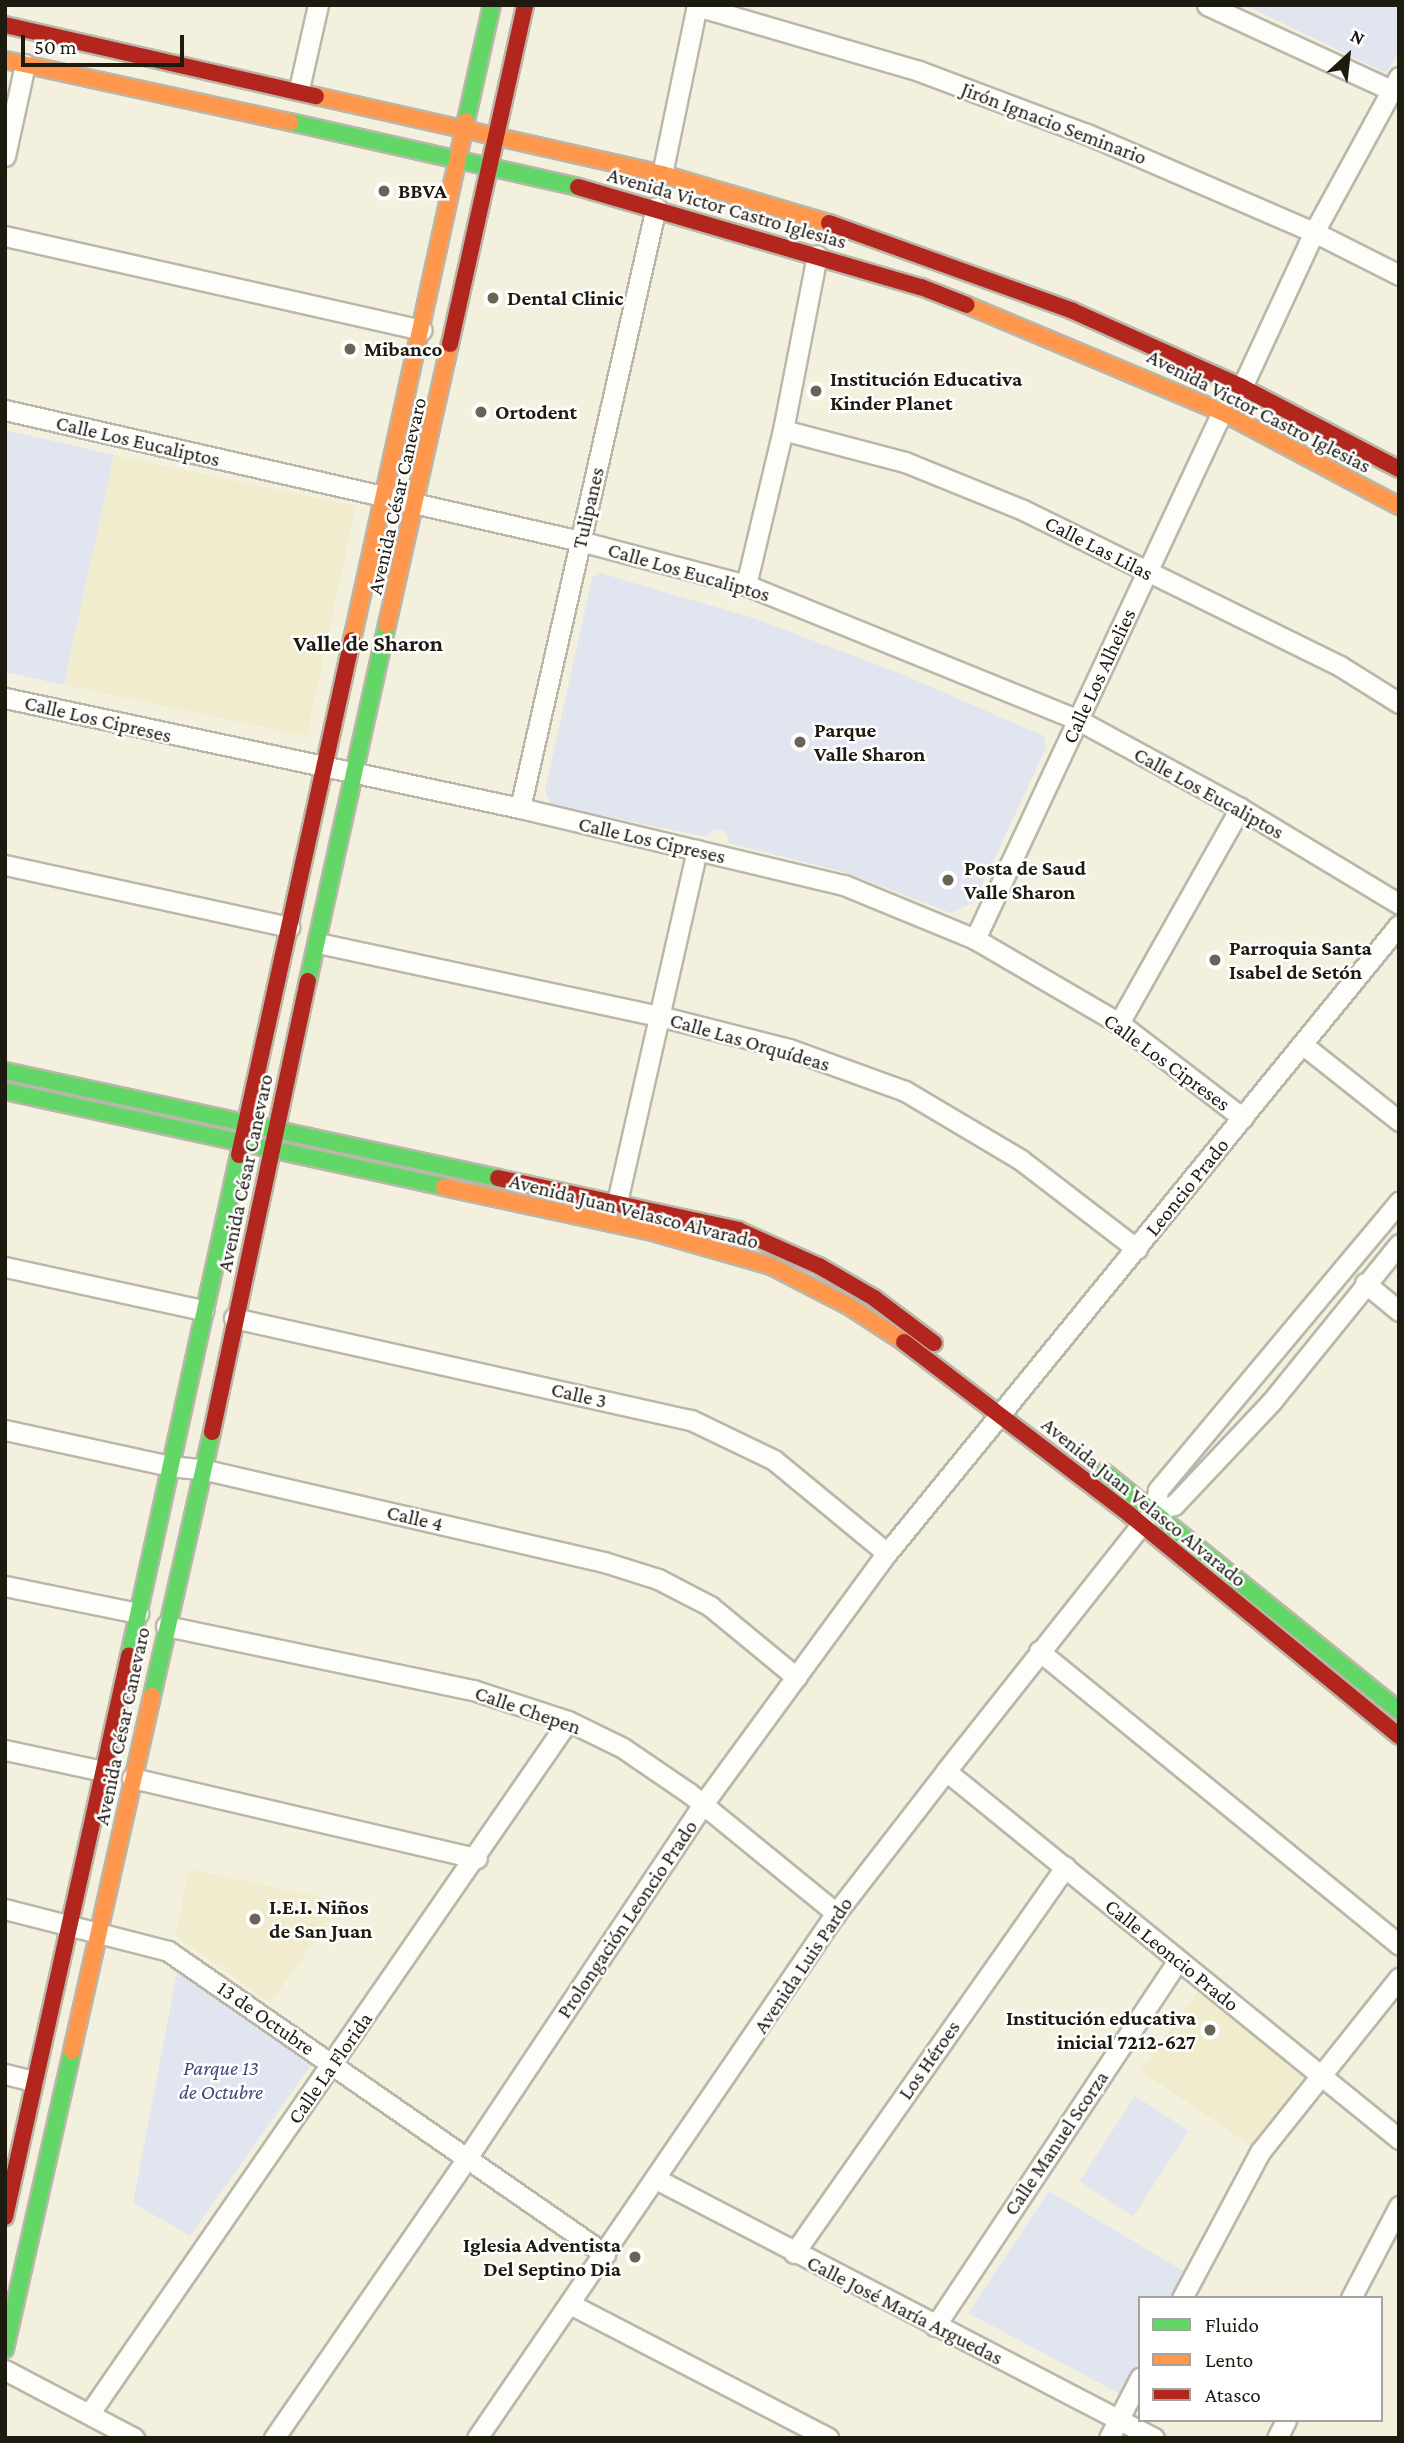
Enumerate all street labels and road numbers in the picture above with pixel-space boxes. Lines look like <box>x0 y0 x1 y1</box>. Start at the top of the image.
street label: Jirón Ignacio Seminario <box>958 76 1150 170</box>
street label: Avenida Victor Castro Iglesias <box>604 162 850 254</box>
street label: Avenida Victor Castro Iglesias <box>1143 344 1375 478</box>
street label: Avenida César Canevaro <box>362 395 432 597</box>
street label: Calle Los Eucaliptos <box>54 410 222 472</box>
street label: Tulipanes <box>566 465 610 551</box>
street label: Calle Las Lilas <box>1041 510 1157 586</box>
street label: Calle Los Eucaliptos <box>605 537 773 607</box>
street label: Calle Los Alhelies <box>1057 605 1141 747</box>
street label: Calle Los Cipreses <box>22 690 174 748</box>
street label: Calle Los Eucaliptos <box>1130 741 1288 845</box>
street label: Calle Los Cipreses <box>576 811 728 869</box>
street label: Calle Las Orquídeas <box>667 1007 833 1077</box>
street label: Calle Los Cipreses <box>1099 1008 1235 1116</box>
street label: Avenida César Canevaro <box>212 1072 278 1274</box>
street label: Leoncio Prado <box>1140 1133 1234 1241</box>
street label: Avenida Juan Velasco Alvarado <box>507 1168 761 1254</box>
street label: Calle 3 <box>549 1376 609 1414</box>
street label: Avenida Juan Velasco Alvarado <box>1037 1412 1251 1592</box>
street label: Calle 4 <box>384 1499 446 1537</box>
street label: Avenida César Canevaro <box>89 1625 155 1827</box>
street label: Calle Chepen <box>472 1680 584 1740</box>
street label: Prolongación Leoncio Prado <box>551 1815 703 2023</box>
street label: Avenida Luis Pardo <box>748 1892 858 2038</box>
street label: Calle Leoncio Prado <box>1100 1893 1244 2017</box>
street label: 13 de Octubre <box>212 1975 320 2061</box>
street label: Calle La Florida <box>282 2007 378 2129</box>
street label: Los Héroes <box>893 2016 965 2104</box>
street label: Calle Manuel Scorza <box>998 2066 1114 2220</box>
street label: Calle José María Arguedas <box>803 2250 1007 2370</box>

